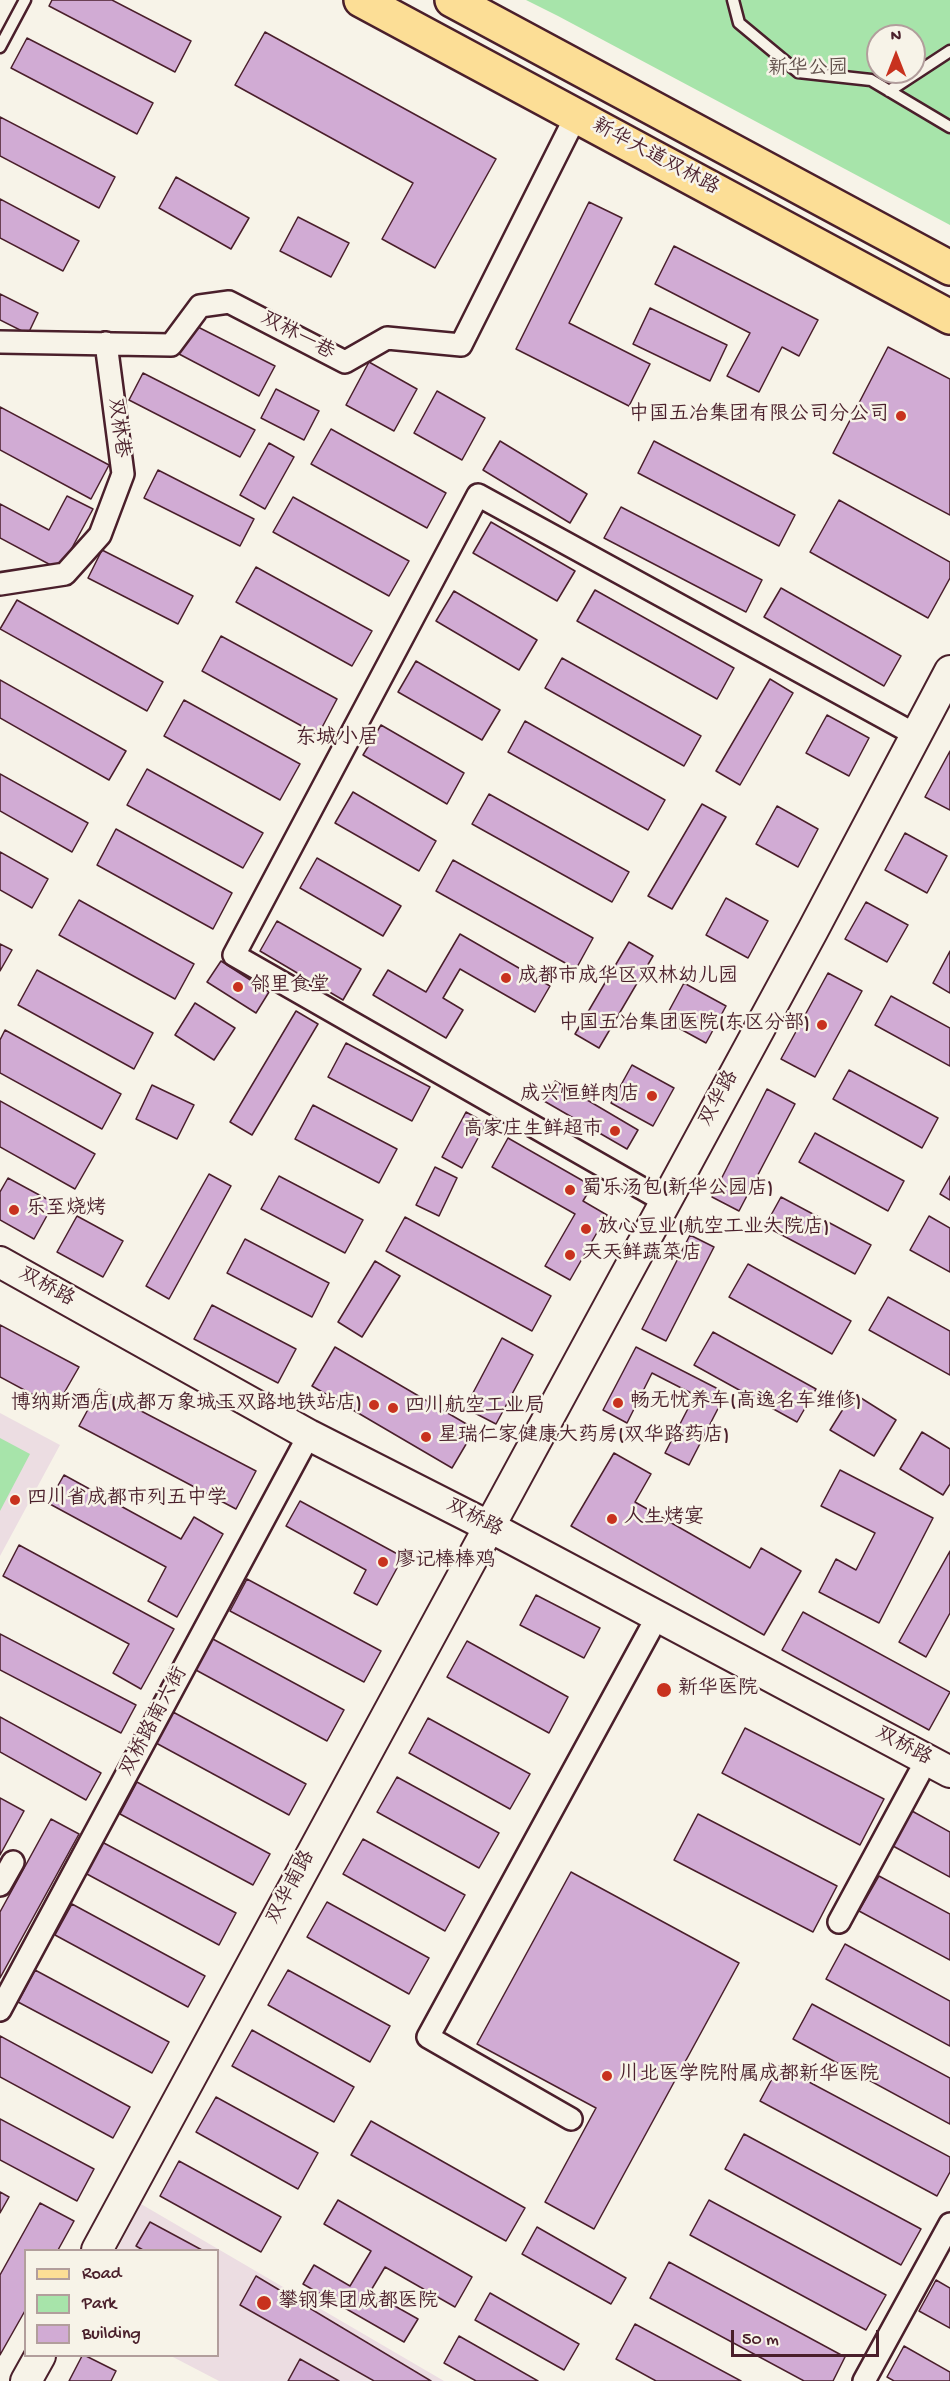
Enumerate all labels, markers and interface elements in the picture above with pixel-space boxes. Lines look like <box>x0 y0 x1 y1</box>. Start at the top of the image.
north arrow <box>866 24 926 84</box>
text: N <box>891 28 901 47</box>
park label: 新华公园 <box>768 58 848 82</box>
street label: 新华大道双林路 <box>588 115 722 201</box>
street label: 双林一巷 <box>256 308 338 366</box>
street label: 双林巷 <box>101 397 133 459</box>
place label: 中国五冶集团有限公司分公司 <box>629 404 889 428</box>
marker: 中国五冶集团有限公司分公司 <box>894 409 908 423</box>
district label: 东城小居 <box>295 727 379 753</box>
place label: 成都市成华区双林幼儿园 <box>518 966 738 990</box>
marker: 成都市成华区双林幼儿园 <box>499 971 513 985</box>
place label: 邻里食堂 <box>250 975 330 999</box>
marker: 邻里食堂 <box>231 980 245 994</box>
place label: 中国五冶集团医院(东区分部) <box>559 1013 810 1037</box>
marker: 中国五冶集团医院(东区分部) <box>815 1018 829 1032</box>
street label: 双华路 <box>695 1067 745 1131</box>
place label: 成兴恒鲜肉店 <box>520 1084 640 1108</box>
marker: 成兴恒鲜肉店 <box>645 1089 659 1103</box>
place label: 高家庄生鲜超市 <box>463 1119 603 1143</box>
marker: 高家庄生鲜超市 <box>608 1124 622 1138</box>
place label: 蜀乐汤包(新华公园店) <box>582 1178 773 1202</box>
marker: 蜀乐汤包(新华公园店) <box>563 1183 577 1197</box>
place label: 乐至烧烤 <box>26 1198 106 1222</box>
marker: 乐至烧烤 <box>7 1203 21 1217</box>
place label: 放心豆业(航空工业大院店) <box>598 1217 829 1241</box>
marker: 放心豆业(航空工业大院店) <box>579 1222 593 1236</box>
place label: 天天鲜蔬菜店 <box>582 1243 702 1267</box>
marker: 天天鲜蔬菜店 <box>563 1248 577 1262</box>
street label: 双桥路 <box>14 1263 78 1313</box>
place label: 畅无忧养车(高逸名车维修) <box>630 1391 861 1415</box>
place label: 博纳斯酒店(成都万象城玉双路地铁站店) <box>11 1393 362 1417</box>
place label: 四川航空工业局 <box>405 1396 545 1420</box>
marker: 畅无忧养车(高逸名车维修) <box>611 1396 625 1410</box>
marker: 博纳斯酒店(成都万象城玉双路地铁站店) <box>367 1398 381 1412</box>
marker: 四川航空工业局 <box>386 1401 400 1415</box>
place label: 星瑞仁家健康大药房(双华路药店) <box>438 1425 729 1449</box>
marker: 星瑞仁家健康大药房(双华路药店) <box>419 1430 433 1444</box>
place label: 四川省成都市列五中学 <box>27 1488 227 1512</box>
marker: 四川省成都市列五中学 <box>8 1493 22 1507</box>
street label: 双桥路 <box>442 1495 506 1543</box>
place label: 人生烤宴 <box>624 1507 704 1531</box>
marker: 人生烤宴 <box>605 1512 619 1526</box>
place label: 廖记棒棒鸡 <box>395 1550 495 1574</box>
marker: 廖记棒棒鸡 <box>376 1555 390 1569</box>
street label: 双桥路南六街 <box>116 1663 194 1781</box>
place label: 新华医院 <box>678 1678 758 1702</box>
marker: 新华医院 <box>655 1681 673 1699</box>
street label: 双桥路 <box>871 1722 935 1772</box>
street label: 双华南路 <box>263 1847 321 1929</box>
place label: 川北医学院附属成都新华医院 <box>619 2064 879 2088</box>
marker: 川北医学院附属成都新华医院 <box>600 2069 614 2083</box>
legend <box>24 2249 219 2357</box>
text: Road <box>82 2264 121 2285</box>
place label: 攀钢集团成都医院 <box>278 2291 438 2315</box>
text: Park <box>82 2294 116 2315</box>
marker: 攀钢集团成都医院 <box>255 2294 273 2312</box>
scale bar <box>734 2318 882 2356</box>
text: Building <box>82 2324 141 2345</box>
text: 50 m <box>742 2330 779 2351</box>

